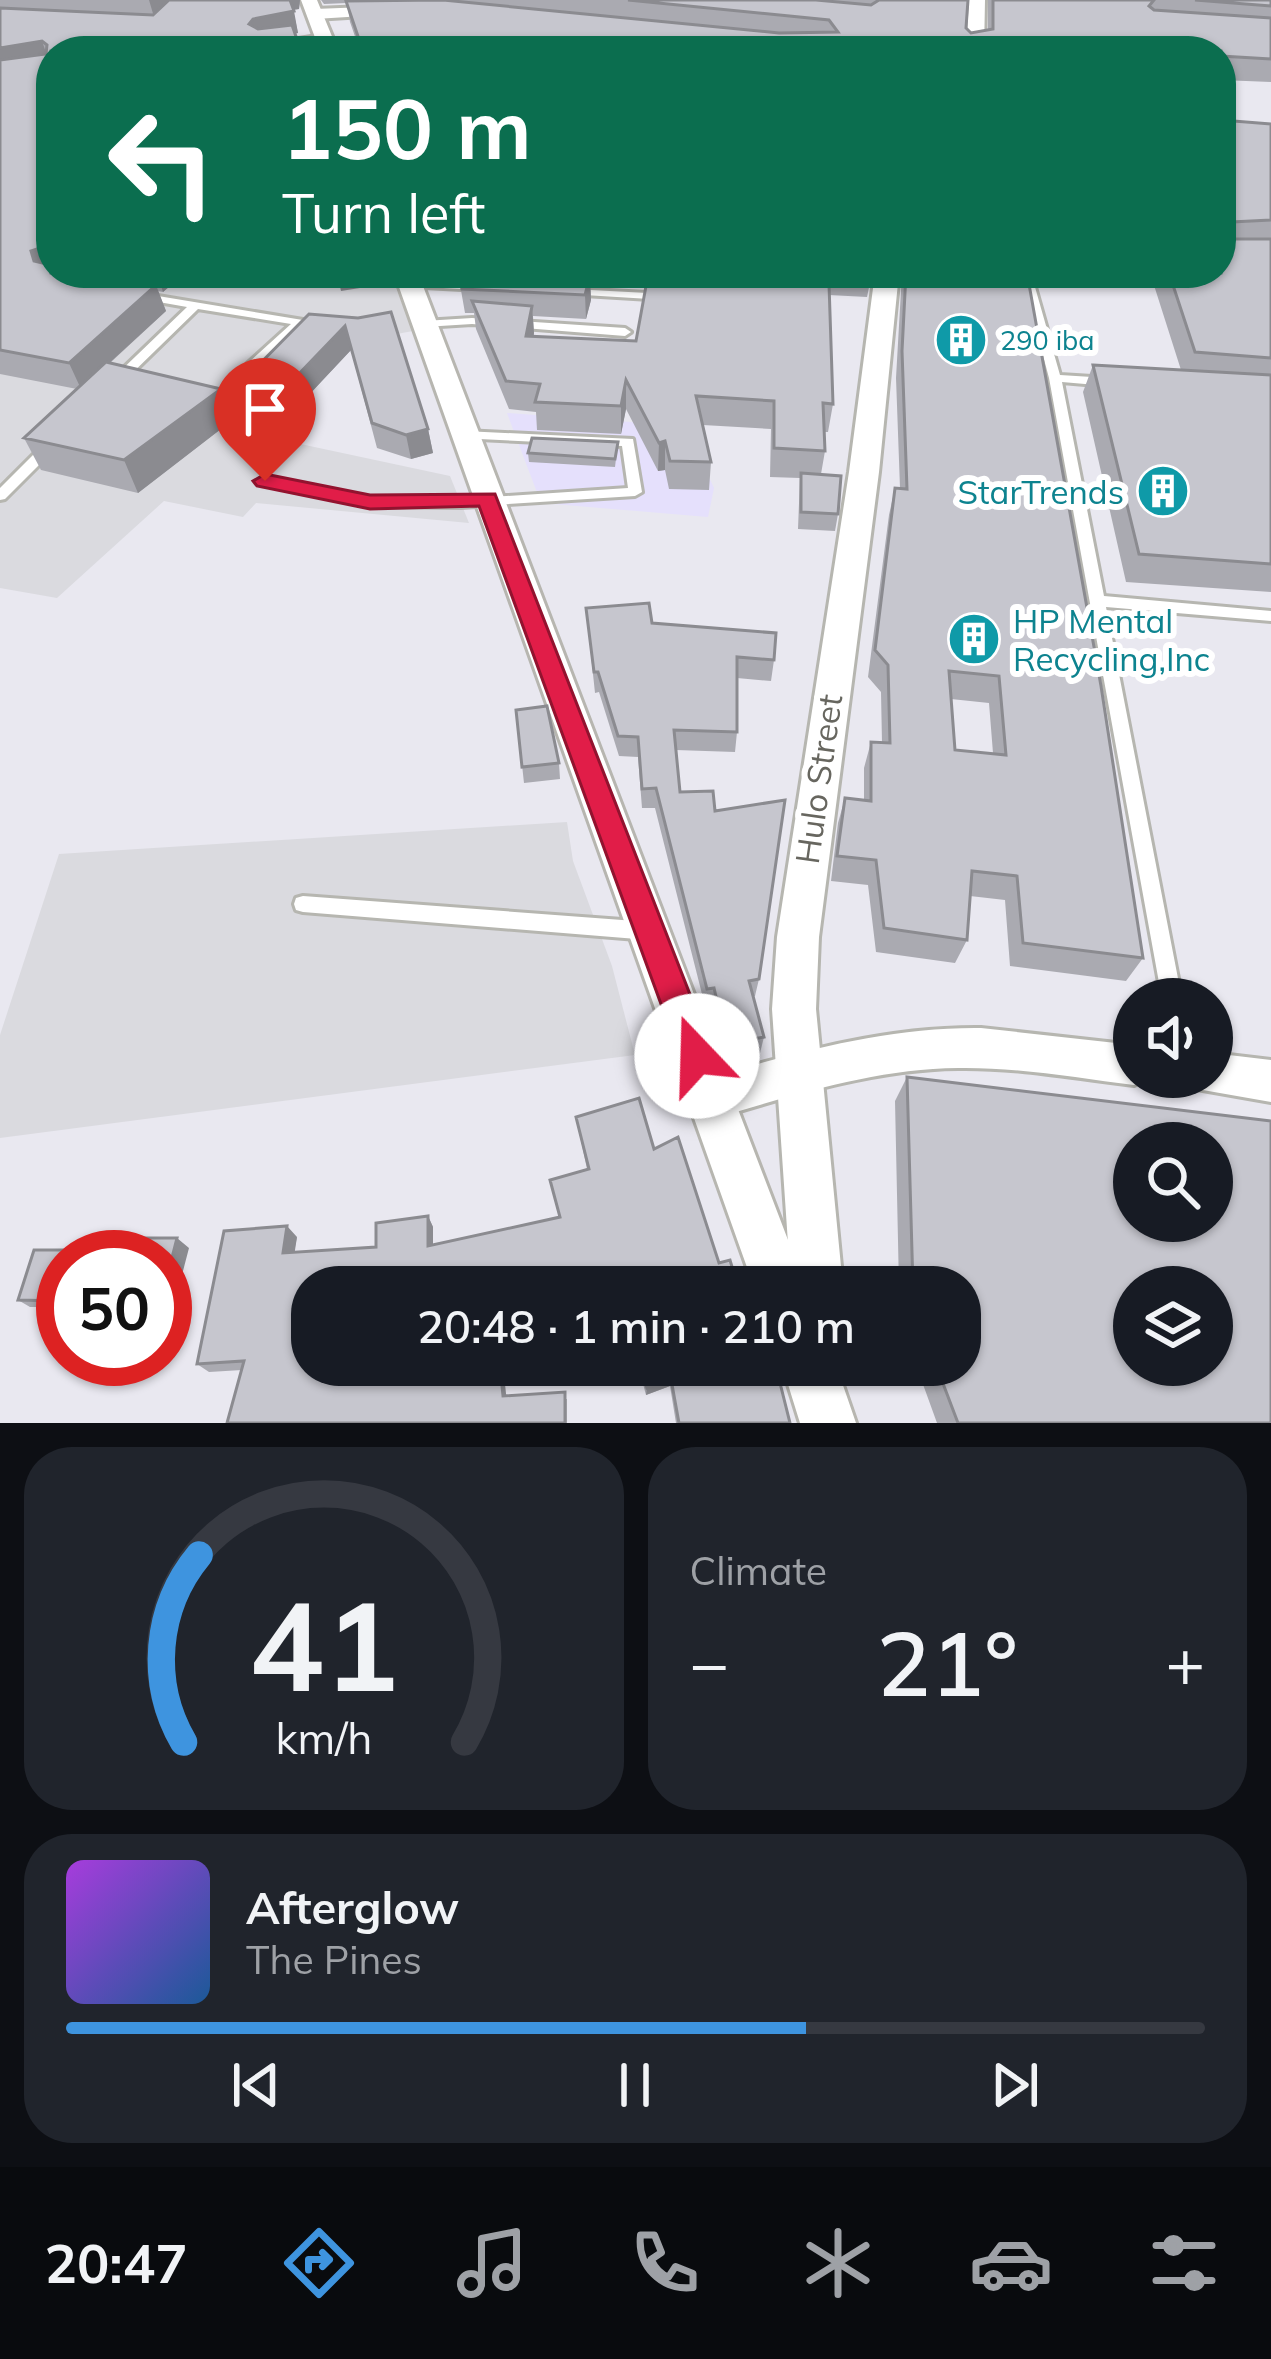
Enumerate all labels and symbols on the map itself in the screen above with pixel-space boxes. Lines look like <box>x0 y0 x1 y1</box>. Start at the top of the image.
building icon: 290 iba <box>933 312 989 368</box>
place label: 290 iba <box>1000 323 1094 357</box>
pin <box>214 358 316 481</box>
building icon: StarTrends <box>1135 463 1191 519</box>
place label: StarTrends <box>958 471 1124 512</box>
place label: HP Mental Recycling,Inc <box>1013 600 1210 679</box>
building icon: HP Mental Recycling,Inc <box>946 611 1002 667</box>
street label: Hulo Street <box>786 692 850 866</box>
position arrow <box>634 993 760 1119</box>
speed limit sign: 50 <box>36 1230 192 1386</box>

